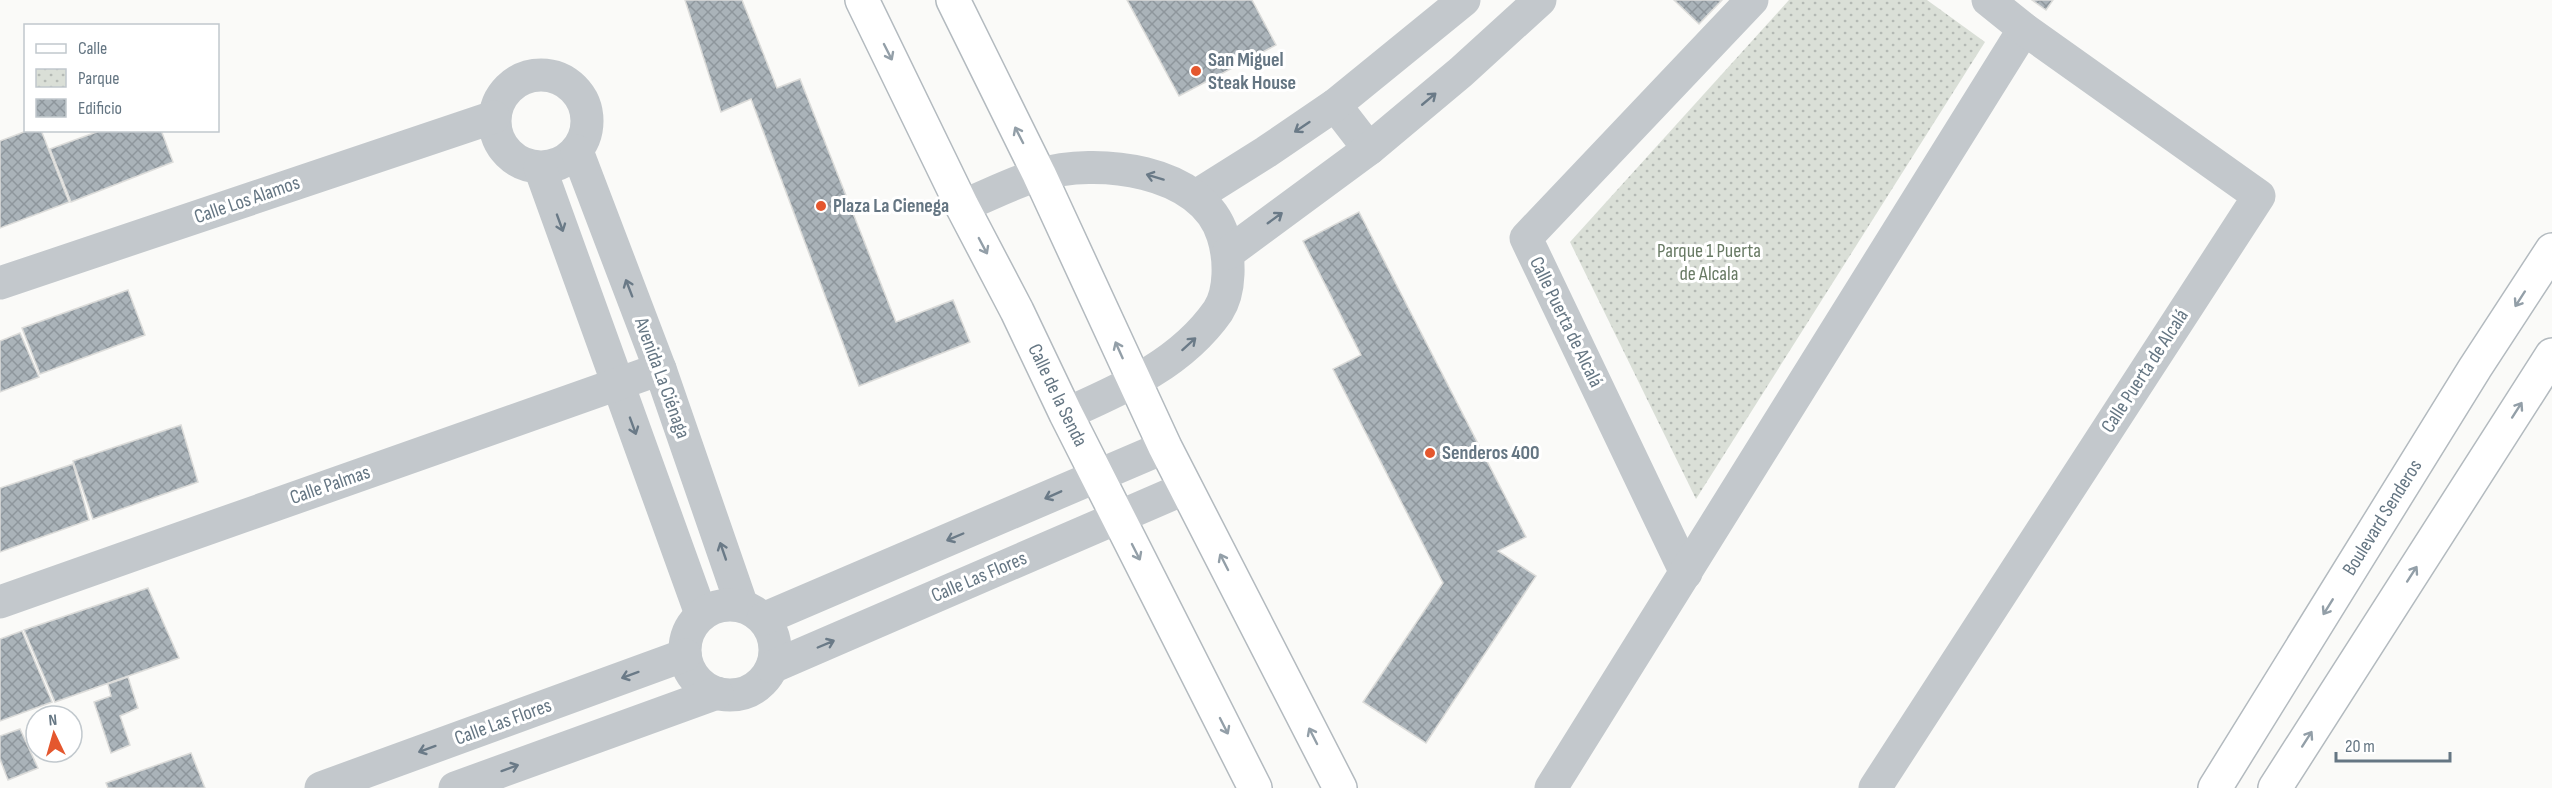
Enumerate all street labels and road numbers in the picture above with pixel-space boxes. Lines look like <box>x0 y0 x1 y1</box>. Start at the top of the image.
street label: Calle Los Alamos <box>191 171 303 229</box>
street label: Calle Puerta de Alcalá <box>1524 253 1608 391</box>
street label: Calle Puerta de Alcalá <box>2096 305 2194 437</box>
street label: Avenida La Ciénaga <box>629 313 695 442</box>
street label: Calle de la Senda <box>1022 340 1093 451</box>
street label: Boulevard Senderos <box>2337 455 2427 580</box>
street label: Calle Palmas <box>287 460 373 510</box>
street label: Calle Las Flores <box>928 546 1030 608</box>
street label: Calle Las Flores <box>451 693 555 751</box>

